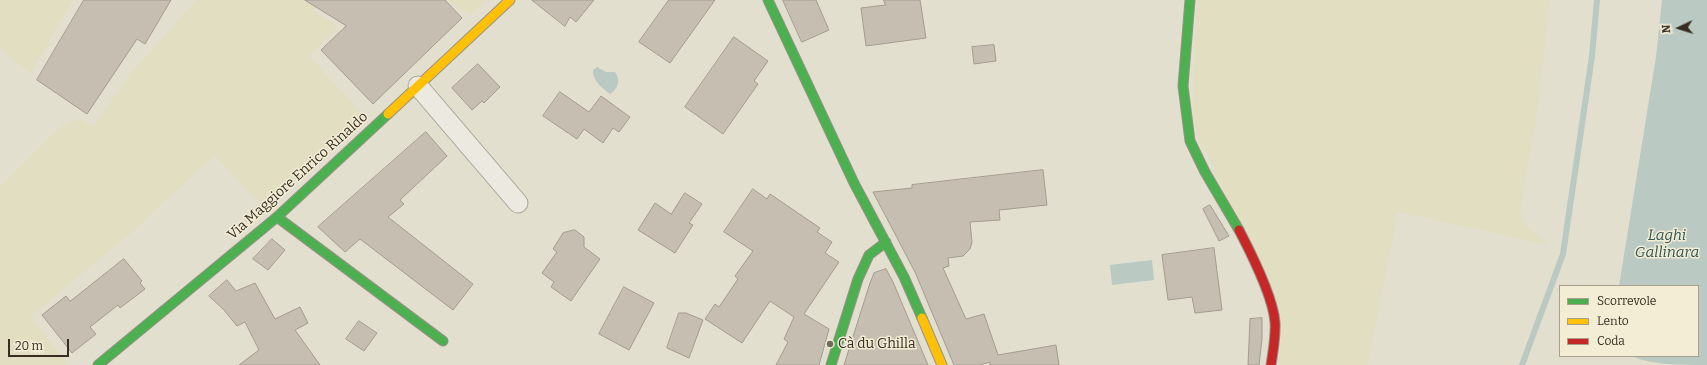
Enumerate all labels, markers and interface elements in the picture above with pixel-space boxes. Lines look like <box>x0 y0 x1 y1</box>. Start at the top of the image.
north arrow <box>1659 8 1699 48</box>
text: N <box>1660 24 1673 34</box>
street label: Via Maggiore Enrico Rinaldo <box>224 109 372 243</box>
water label: Laghi Gallinara <box>1635 227 1699 262</box>
legend <box>1559 285 1699 357</box>
text: Scorrevole <box>1597 294 1656 308</box>
text: Lento <box>1597 314 1629 328</box>
scale bar <box>10 331 71 357</box>
text: Coda <box>1597 334 1625 348</box>
place label: Cà du Ghilla <box>838 336 916 352</box>
text: 20 m <box>15 339 43 353</box>
marker: Cà du Ghilla <box>825 339 835 349</box>

